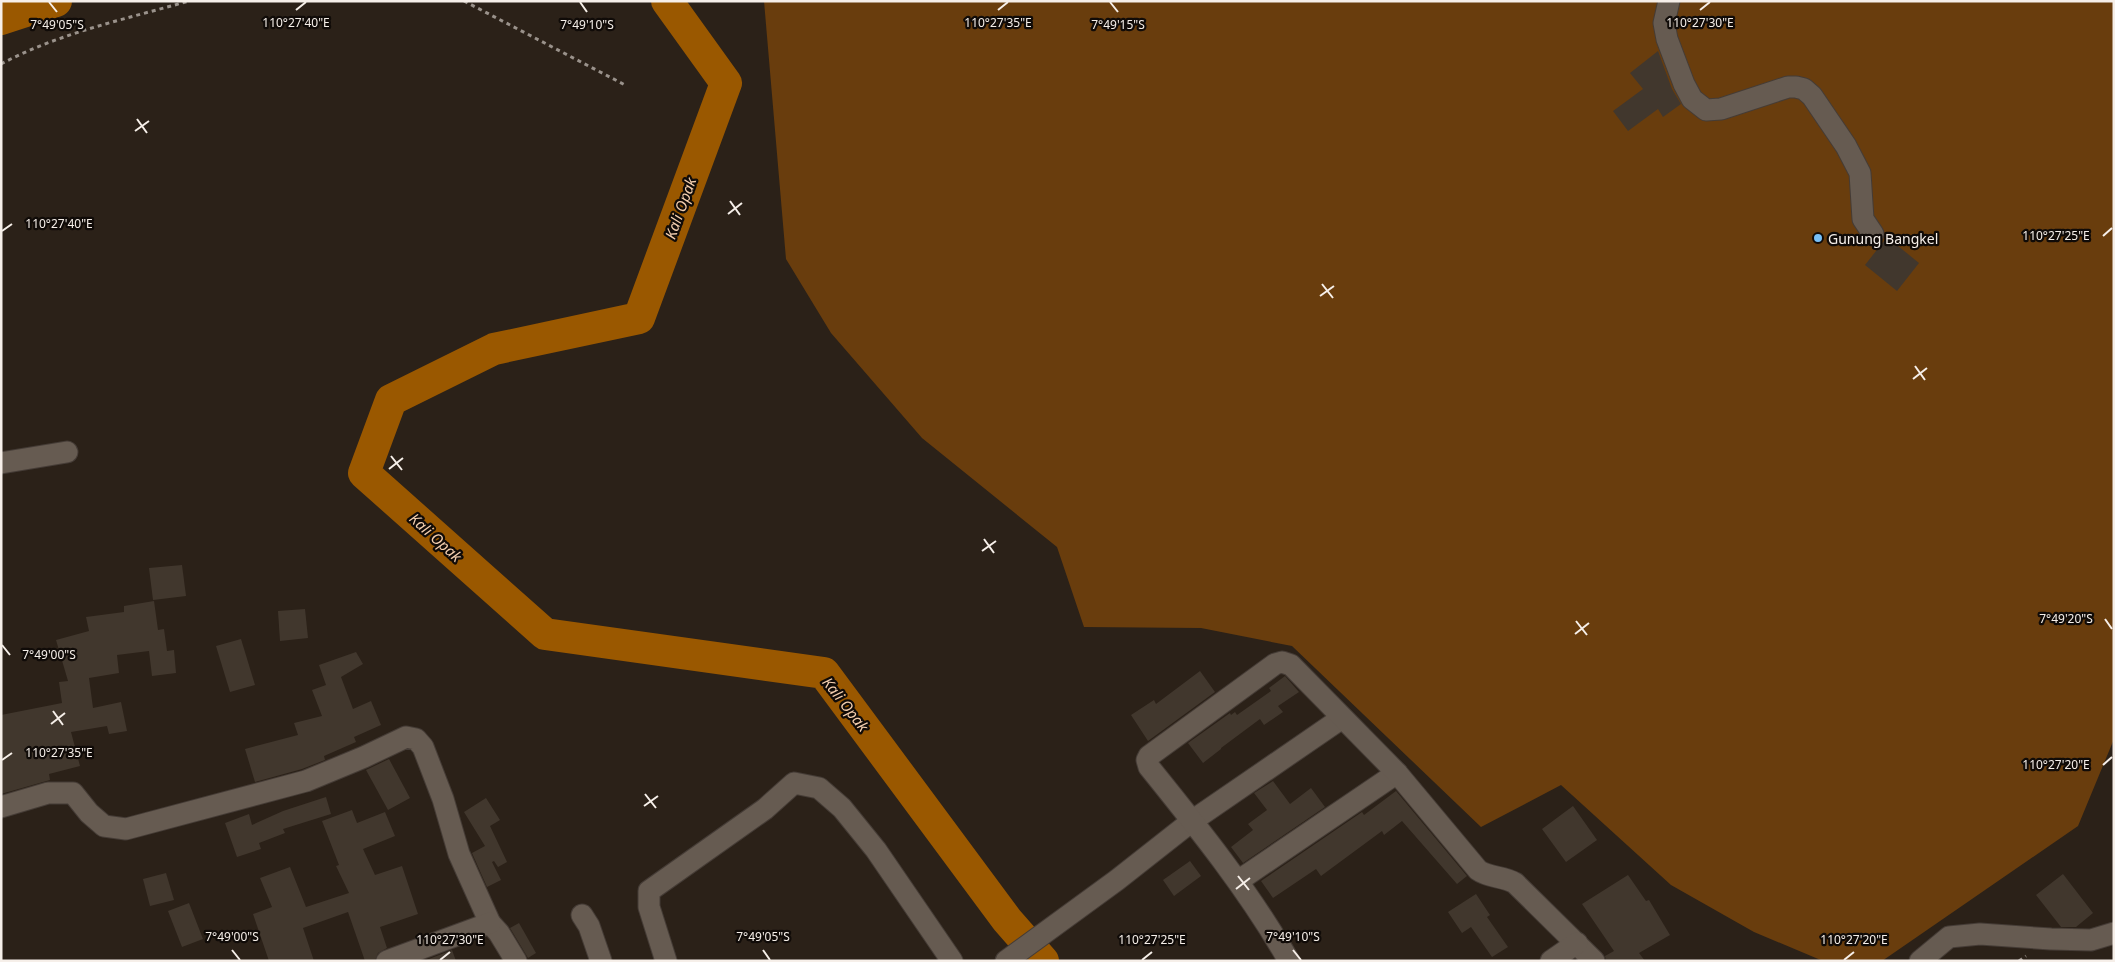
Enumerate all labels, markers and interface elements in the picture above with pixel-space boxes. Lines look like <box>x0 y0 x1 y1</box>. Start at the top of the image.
text: 110°27'40"E <box>262 14 330 31</box>
text: 110°27'35"E <box>964 14 1032 31</box>
text: 110°27'30"E <box>1666 14 1734 31</box>
text: 7°49'05"S <box>30 16 84 33</box>
text: 7°49'10"S <box>560 16 614 33</box>
text: 7°49'15"S <box>1091 16 1145 33</box>
water label: Kali Opak <box>660 174 701 242</box>
text: 110°27'40"E <box>25 215 93 232</box>
text: 110°27'25"E <box>2022 227 2090 244</box>
place label: Gunung Bangkel <box>1828 229 1938 248</box>
marker: Gunung Bangkel <box>1812 232 1824 244</box>
water label: Kali Opak <box>406 508 467 566</box>
text: 7°49'20"S <box>2039 610 2093 627</box>
text: 7°49'00"S <box>22 646 76 663</box>
water label: Kali Opak <box>818 673 874 736</box>
text: 110°27'35"E <box>25 744 93 761</box>
text: 110°27'20"E <box>2022 756 2090 773</box>
text: 7°49'00"S <box>205 928 259 945</box>
text: 7°49'05"S <box>736 928 790 945</box>
text: 7°49'10"S <box>1266 928 1320 945</box>
text: 110°27'30"E <box>416 931 484 948</box>
text: 110°27'25"E <box>1118 931 1186 948</box>
text: 110°27'20"E <box>1820 931 1888 948</box>

